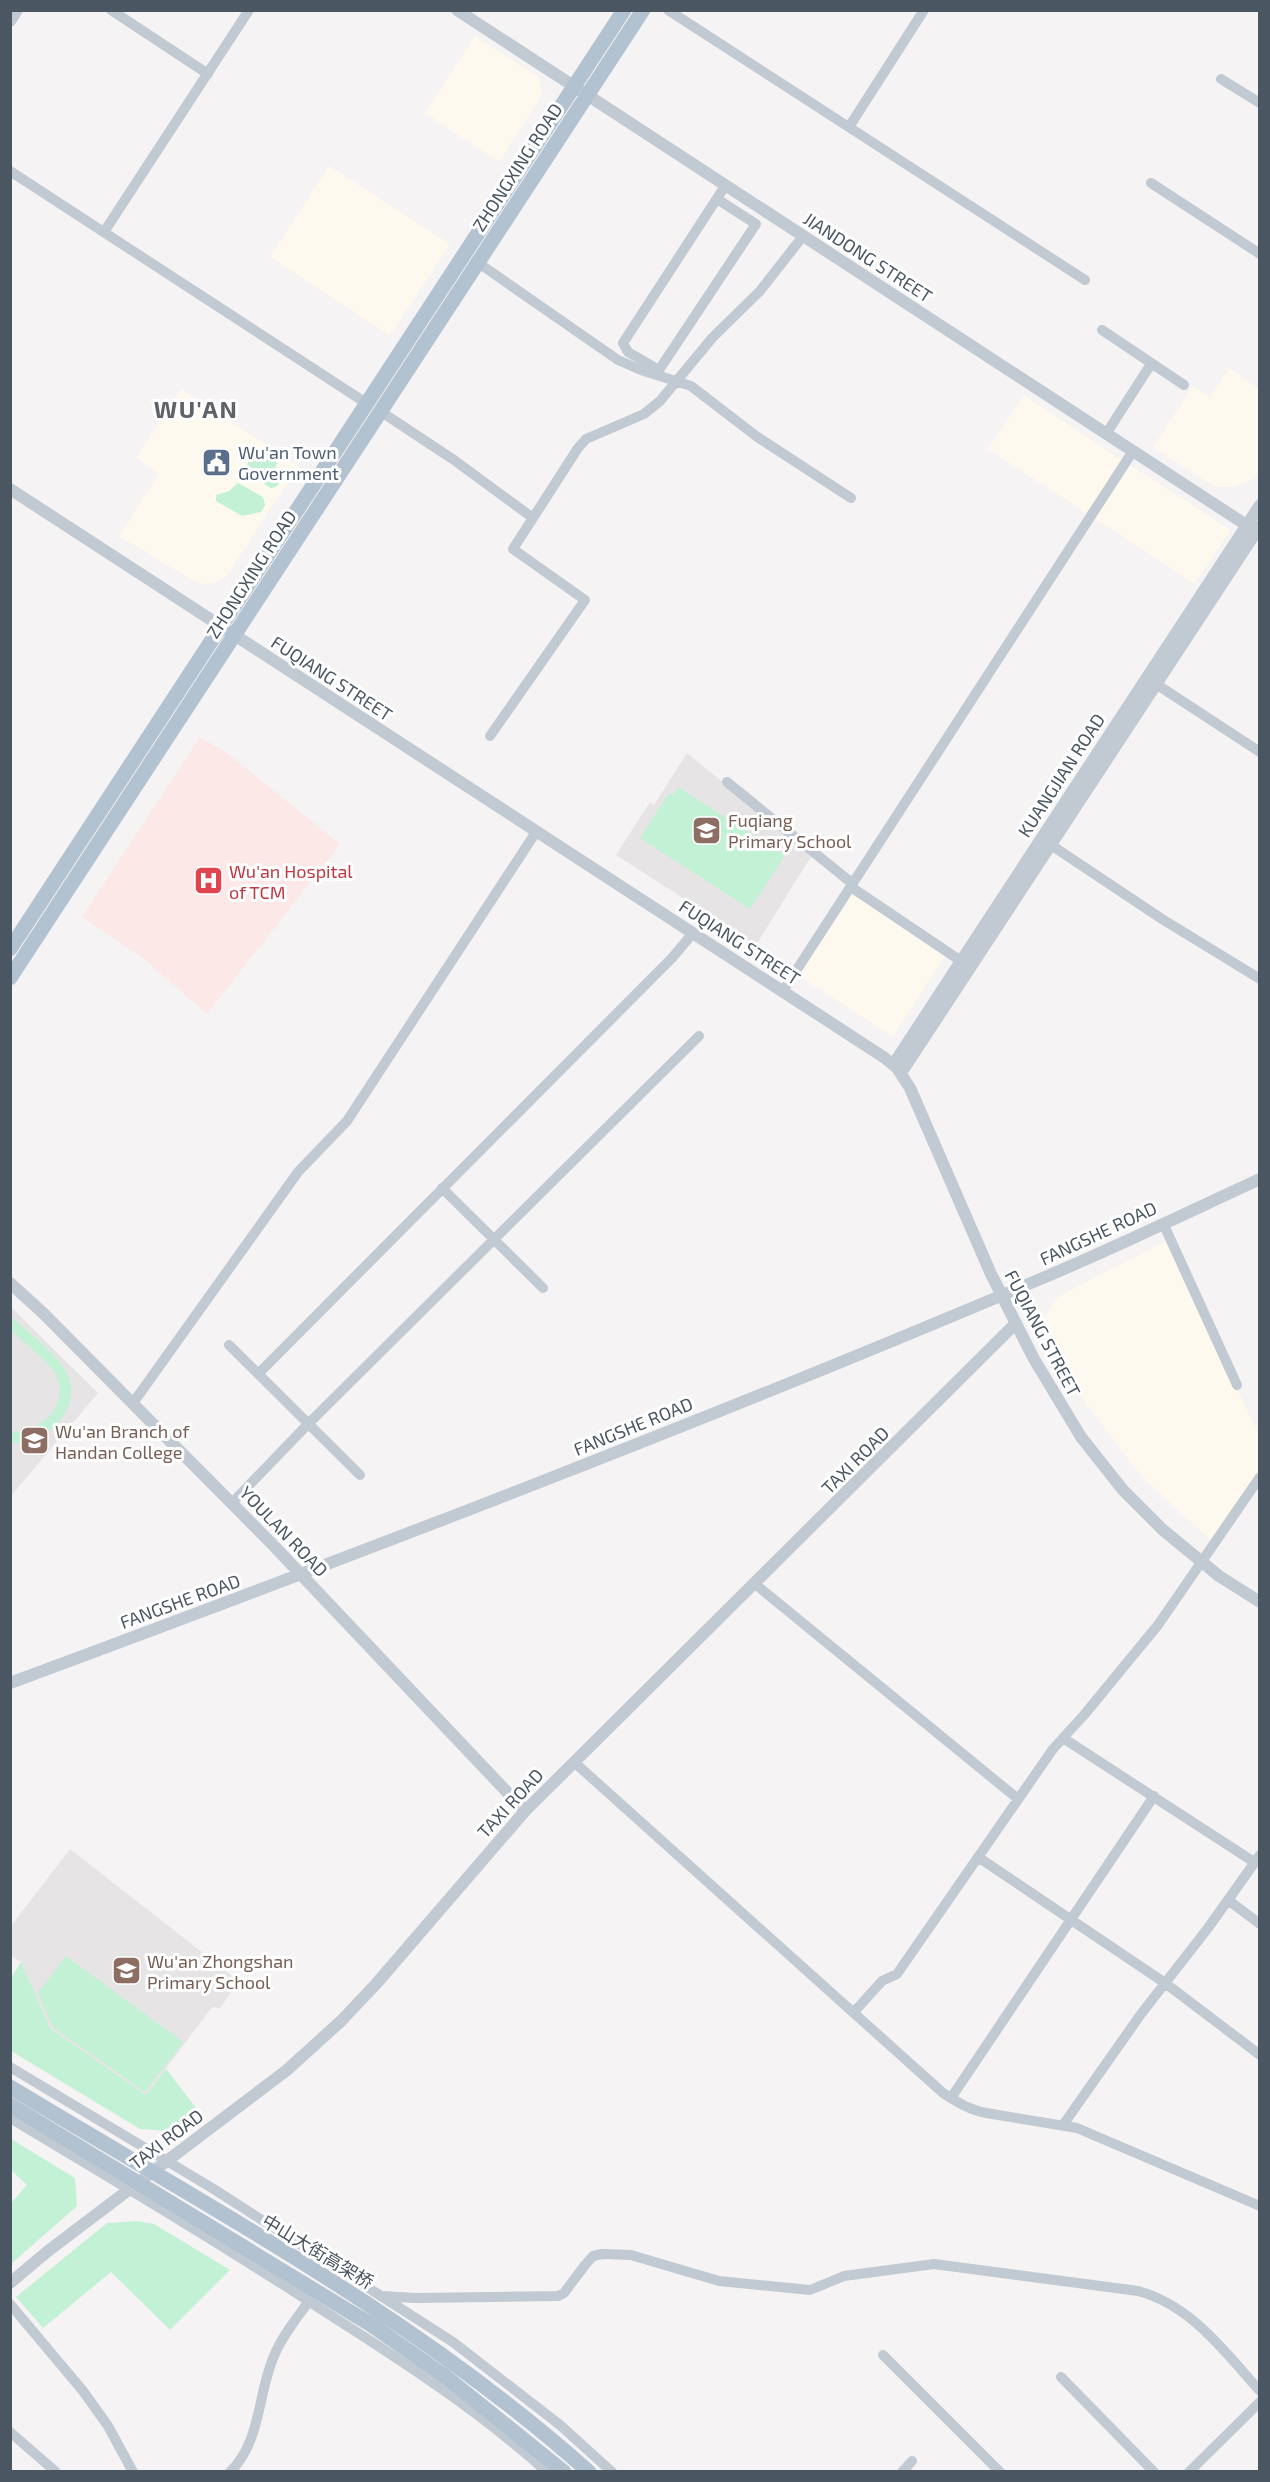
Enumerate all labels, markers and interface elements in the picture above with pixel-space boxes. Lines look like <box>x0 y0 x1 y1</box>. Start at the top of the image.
street label: ZHONGXING ROAD <box>467 99 567 235</box>
street label: JIANDONG STREET <box>800 207 937 307</box>
district label: WU'AN <box>154 394 238 423</box>
place label: Wu'an Town Government <box>238 441 339 484</box>
public building icon: Wu'an Town Government <box>201 446 233 478</box>
street label: ZHONGXING ROAD <box>201 506 301 642</box>
street label: FUQIANG STREET <box>267 631 397 726</box>
street label: KUANGJIAN ROAD <box>1013 709 1109 841</box>
place label: Fuqiang Primary School <box>728 809 852 852</box>
school or university icon: Fuqiang Primary School <box>691 814 723 846</box>
place label: Wu'an Hospital of TCM <box>229 860 353 903</box>
hospital icon: Wu'an Hospital of TCM <box>192 865 224 897</box>
street label: FUQIANG STREET <box>675 895 805 990</box>
street label: FANGSHE ROAD <box>1036 1196 1160 1270</box>
street label: FUQIANG STREET <box>1000 1266 1086 1400</box>
street label: FANGSHE ROAD <box>570 1392 696 1460</box>
place label: Wu'an Branch of Handan College <box>55 1420 190 1463</box>
street label: TAXI ROAD <box>817 1422 893 1498</box>
school or university icon: Wu'an Branch of Handan College <box>18 1425 50 1457</box>
street label: YOULAN ROAD <box>235 1481 333 1581</box>
street label: FANGSHE ROAD <box>117 1569 243 1633</box>
street label: TAXI ROAD <box>472 1764 548 1842</box>
place label: Wu'an Zhongshan Primary School <box>147 1950 294 1993</box>
school or university icon: Wu'an Zhongshan Primary School <box>110 1955 142 1987</box>
street label: TAXI ROAD <box>125 2104 207 2174</box>
street label: 中山大街高架桥 <box>258 2209 378 2293</box>

